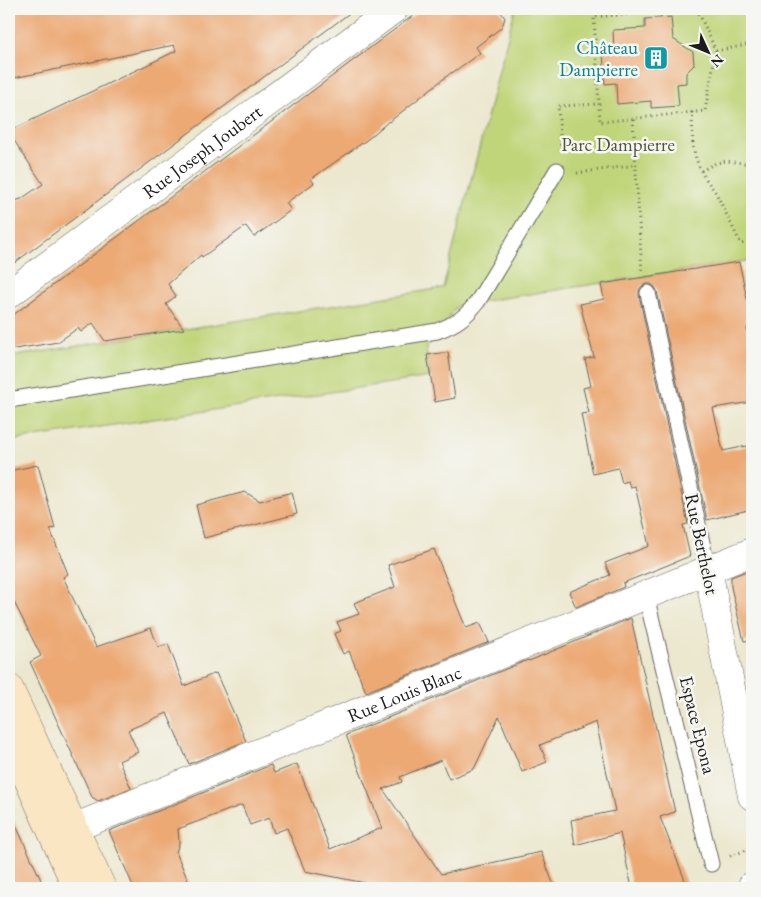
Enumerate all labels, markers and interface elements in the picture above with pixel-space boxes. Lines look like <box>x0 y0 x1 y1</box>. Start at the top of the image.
north arrow <box>684 28 734 78</box>
place label: Château Dampierre <box>559 35 638 82</box>
building icon: Château Dampierre <box>643 45 669 71</box>
text: N <box>706 51 728 72</box>
street label: Rue Joseph Joubert <box>137 99 267 204</box>
park label: Parc Dampierre <box>561 132 675 157</box>
street label: Rue Berthelot <box>679 491 725 597</box>
street label: Rue Louis Blanc <box>343 659 465 728</box>
street label: Espace Epona <box>674 673 722 777</box>

